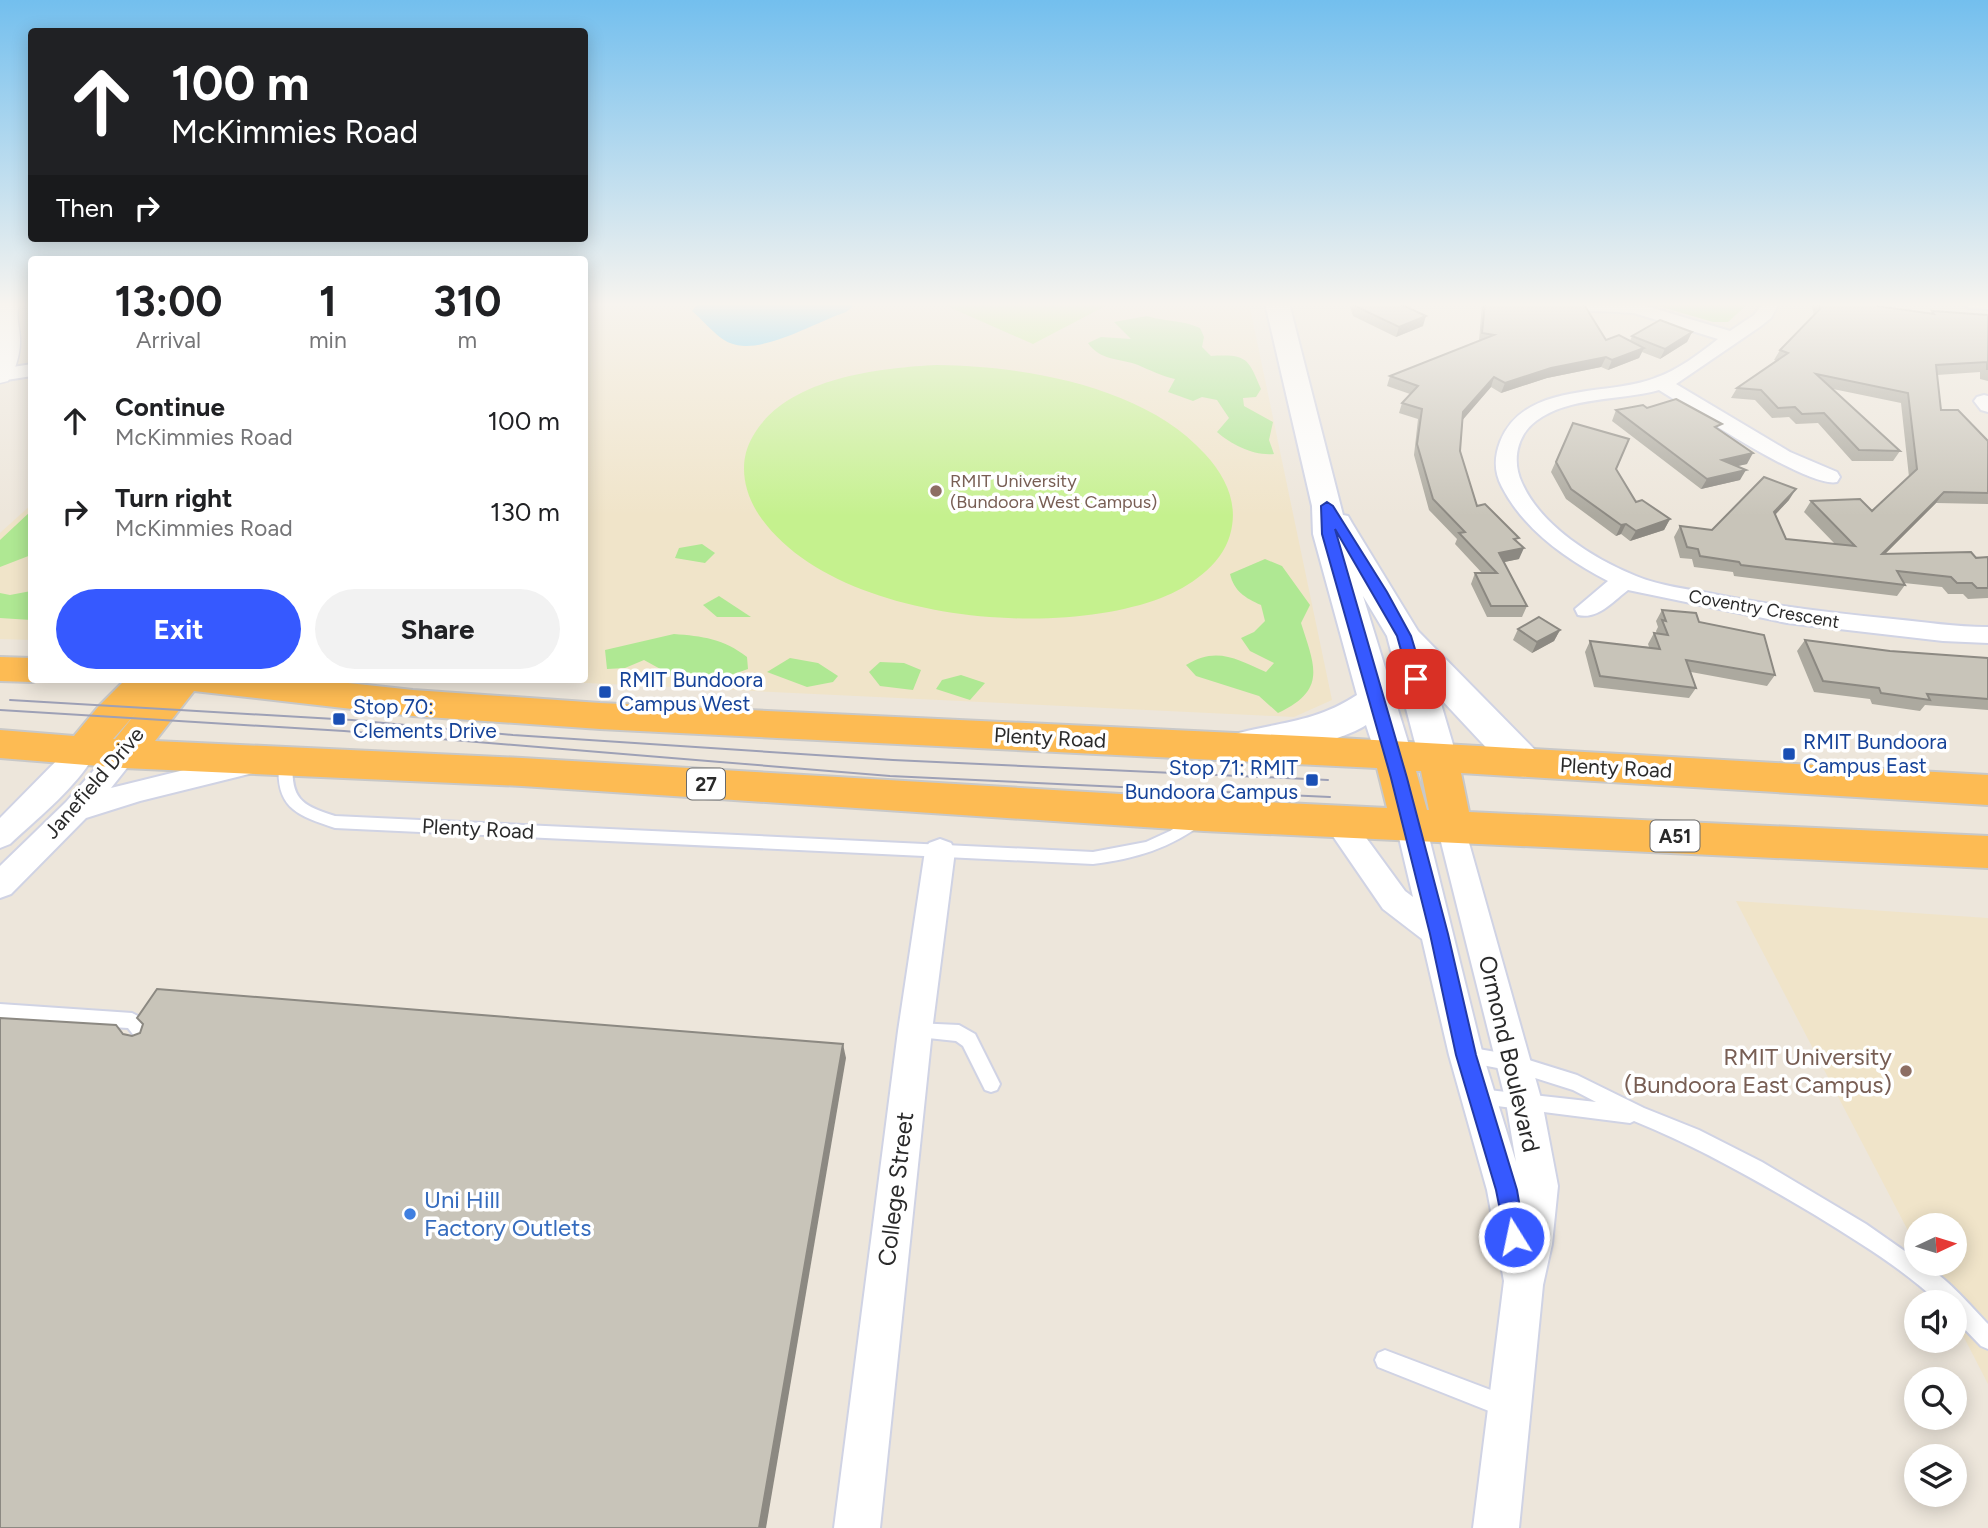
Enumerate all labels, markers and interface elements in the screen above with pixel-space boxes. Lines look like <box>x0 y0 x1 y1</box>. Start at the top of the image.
text: 100 m <box>171 53 310 112</box>
icon: ahead <box>56 56 147 147</box>
text: McKimmies Road <box>171 113 418 151</box>
icon: right <box>128 189 166 227</box>
text: Then <box>56 192 114 224</box>
text: 13:00 <box>114 276 223 327</box>
text: 1 <box>319 276 337 327</box>
text: 310 <box>433 276 502 327</box>
text: Arrival <box>136 326 201 354</box>
text: min <box>309 326 347 354</box>
text: m <box>458 326 477 354</box>
text: Continue <box>115 391 225 423</box>
icon: ahead <box>56 402 94 440</box>
text: 100 m <box>487 405 560 437</box>
text: McKimmies Road <box>115 423 293 451</box>
place label: RMIT University (Bundoora West Campus) <box>950 470 1157 513</box>
text: Turn right <box>115 482 232 514</box>
marker: RMIT University (Bundoora West Campus) <box>928 483 944 499</box>
icon: right <box>56 493 94 531</box>
text: 130 m <box>490 496 560 528</box>
text: McKimmies Road <box>115 514 293 542</box>
street label: Coventry Crescent <box>1687 585 1841 633</box>
button: Exit <box>56 589 301 669</box>
button: Share <box>315 589 560 669</box>
pin <box>1386 649 1446 709</box>
icon: arrive <box>1397 660 1435 698</box>
place label: RMIT Bundoora Campus West <box>619 667 763 716</box>
marker: RMIT Bundoora Campus West <box>597 684 613 700</box>
place label: Stop 70: Clements Drive <box>353 694 497 743</box>
marker: Stop 70: Clements Drive <box>331 711 347 727</box>
street label: Janefield Drive <box>38 722 149 844</box>
street label: Plenty Road <box>993 722 1107 753</box>
place label: RMIT Bundoora Campus East <box>1803 729 1947 778</box>
marker: RMIT Bundoora Campus East <box>1781 746 1797 762</box>
street label: Plenty Road <box>1559 752 1673 783</box>
place label: Stop 71: RMIT Bundoora Campus <box>1124 755 1298 804</box>
road number: 27 <box>687 768 725 800</box>
marker: Stop 71: RMIT Bundoora Campus <box>1304 772 1320 788</box>
street label: Plenty Road <box>421 813 535 844</box>
road number: A51 <box>1650 820 1700 852</box>
street label: Ormond Boulevard <box>1473 953 1546 1155</box>
place label: RMIT University (Bundoora East Campus) <box>1624 1042 1892 1099</box>
marker: RMIT University (Bundoora East Campus) <box>1898 1063 1914 1079</box>
street label: College Street <box>872 1110 919 1268</box>
place label: Uni Hill Factory Outlets <box>424 1185 591 1242</box>
position arrow <box>1477 1200 1551 1274</box>
marker: Uni Hill Factory Outlets <box>402 1206 418 1222</box>
north arrow <box>1904 1213 1967 1276</box>
map controls <box>1904 1213 1967 1507</box>
button: sound <box>1904 1290 1967 1353</box>
button: search <box>1904 1367 1967 1430</box>
button: layers <box>1904 1444 1967 1507</box>

